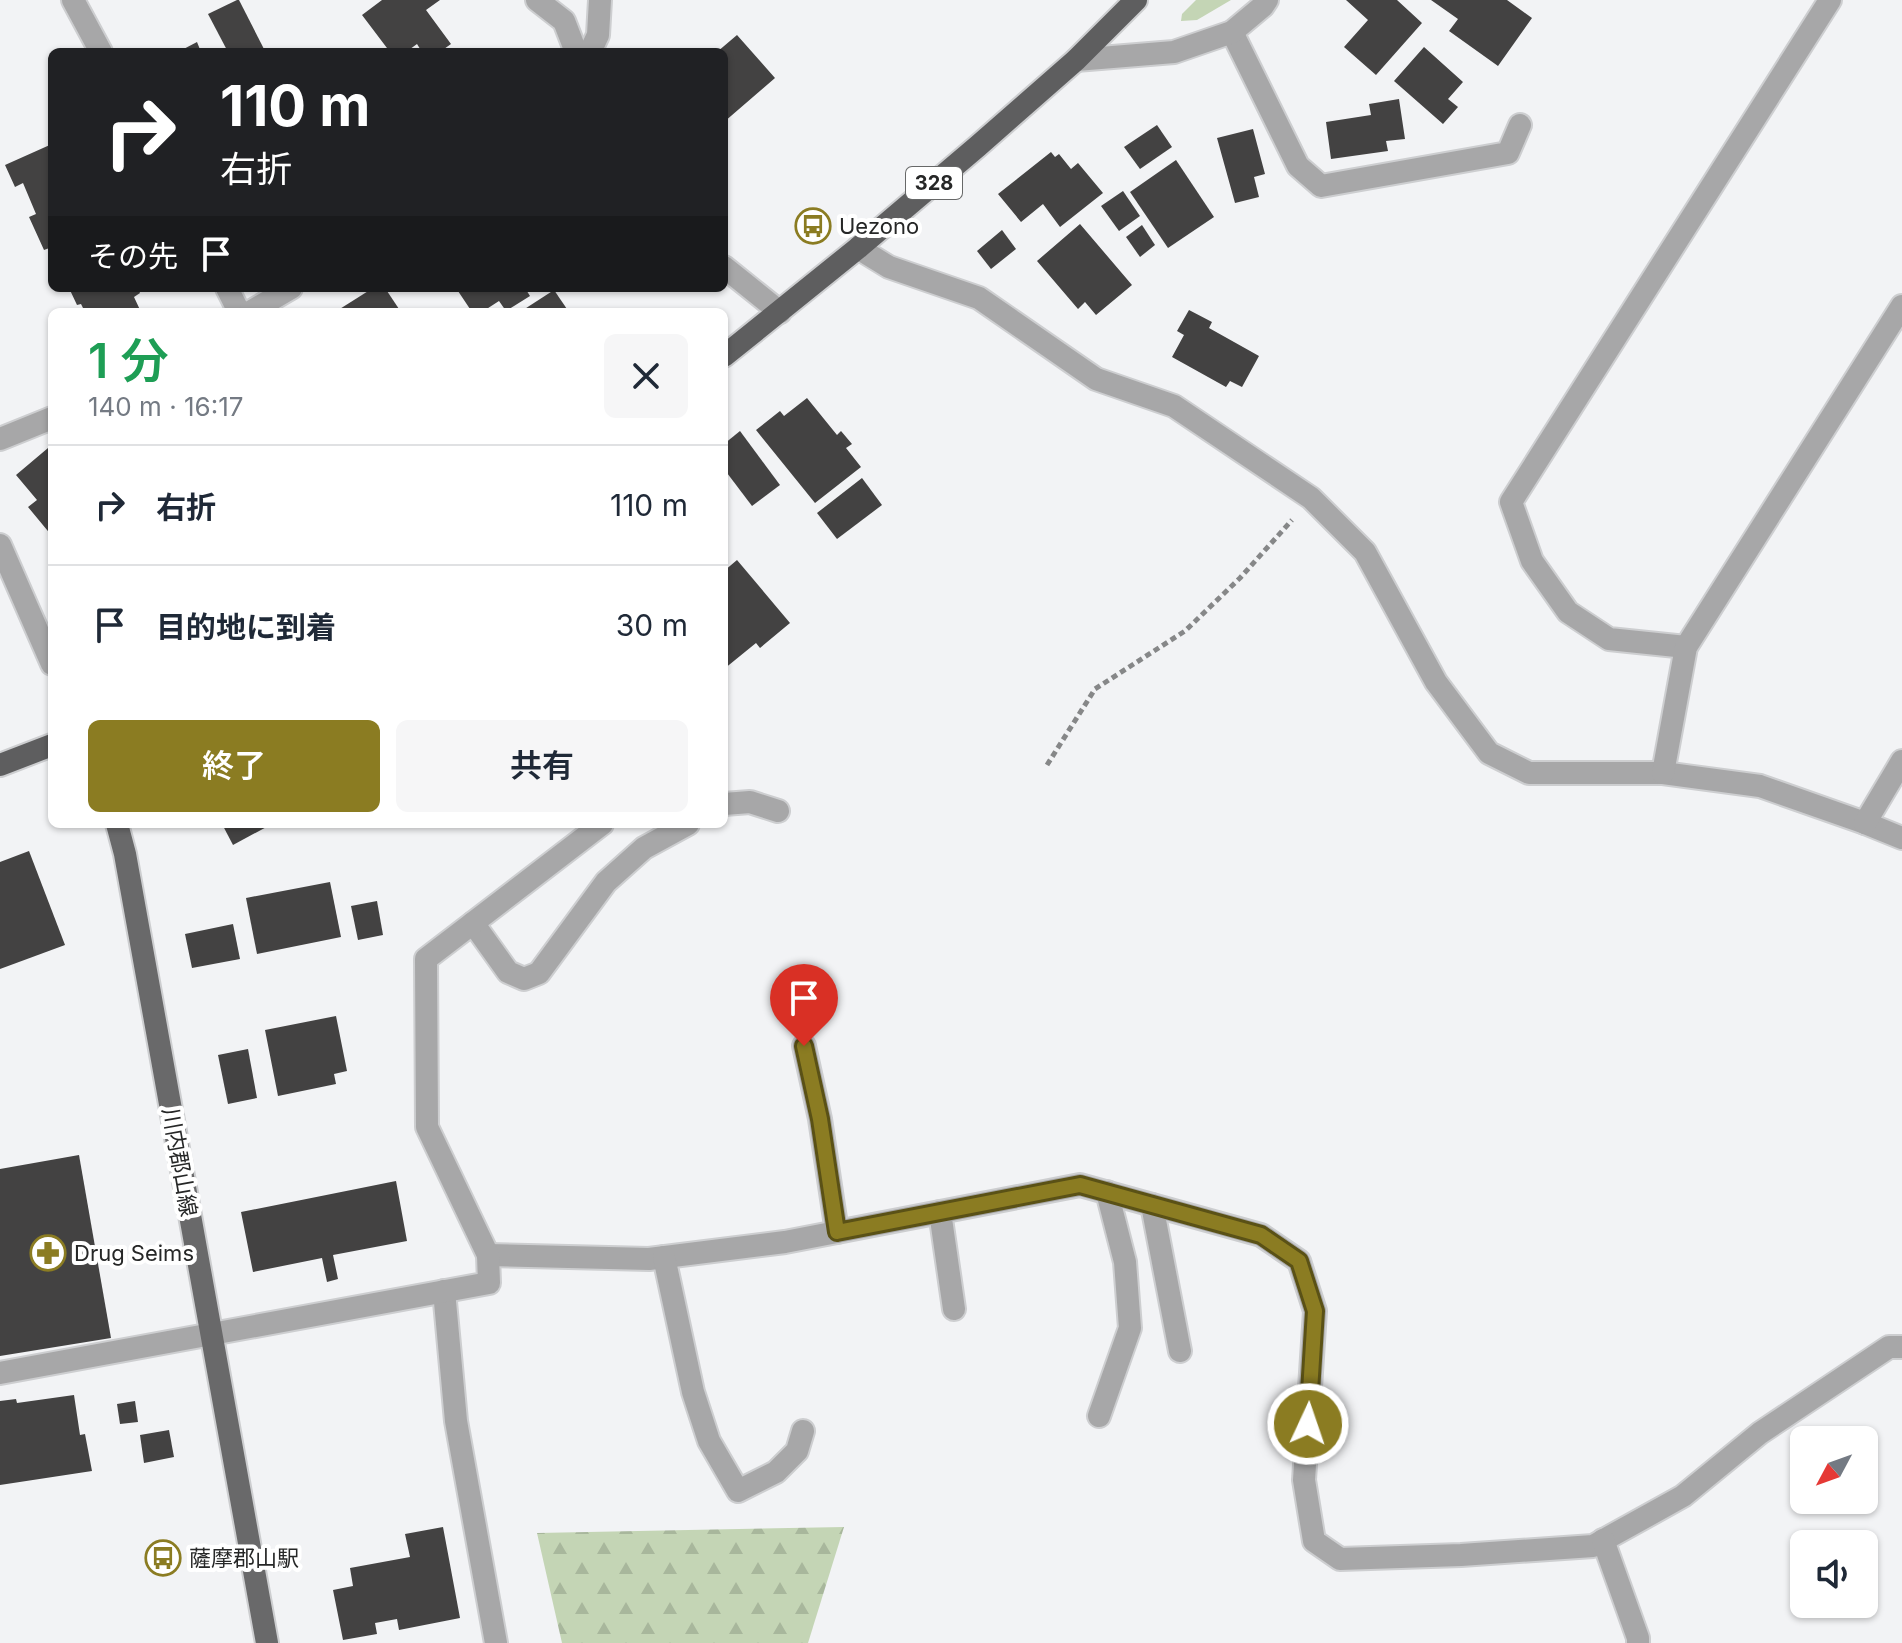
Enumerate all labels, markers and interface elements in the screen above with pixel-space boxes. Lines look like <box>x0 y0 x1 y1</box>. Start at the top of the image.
text: 110 m <box>220 72 370 140</box>
icon: right <box>88 80 192 184</box>
text: 右折 <box>220 147 292 191</box>
road number: 328 <box>906 167 962 199</box>
bus stop icon: Uezono <box>794 207 832 245</box>
place label: Uezono <box>839 213 919 239</box>
icon: arrive <box>194 232 238 276</box>
text: その先 <box>88 238 178 274</box>
text: 1 分 <box>88 331 168 390</box>
button: close <box>604 334 688 418</box>
text: 140 m · 16:17 <box>88 391 243 422</box>
icon: right <box>88 483 132 527</box>
text: 110 m <box>610 487 688 523</box>
text: 右折 <box>156 489 216 525</box>
icon: arrive <box>88 603 132 647</box>
text: 30 m <box>616 607 688 643</box>
text: 目的地に到着 <box>156 609 336 645</box>
button: 終了 <box>88 720 380 812</box>
button: 共有 <box>396 720 688 812</box>
pin <box>770 964 838 1046</box>
icon: arrive <box>782 976 826 1020</box>
street label: 川内郡山線 <box>158 1106 202 1218</box>
pharmacy icon: Drug Seims <box>29 1234 67 1272</box>
place label: Drug Seims <box>74 1240 194 1266</box>
position arrow <box>1266 1382 1350 1466</box>
north arrow <box>1790 1426 1878 1514</box>
map controls <box>1790 1426 1878 1618</box>
button: sound <box>1790 1530 1878 1618</box>
bus stop icon: 薩摩郡山駅 <box>144 1539 182 1577</box>
place label: 薩摩郡山駅 <box>189 1545 299 1571</box>

